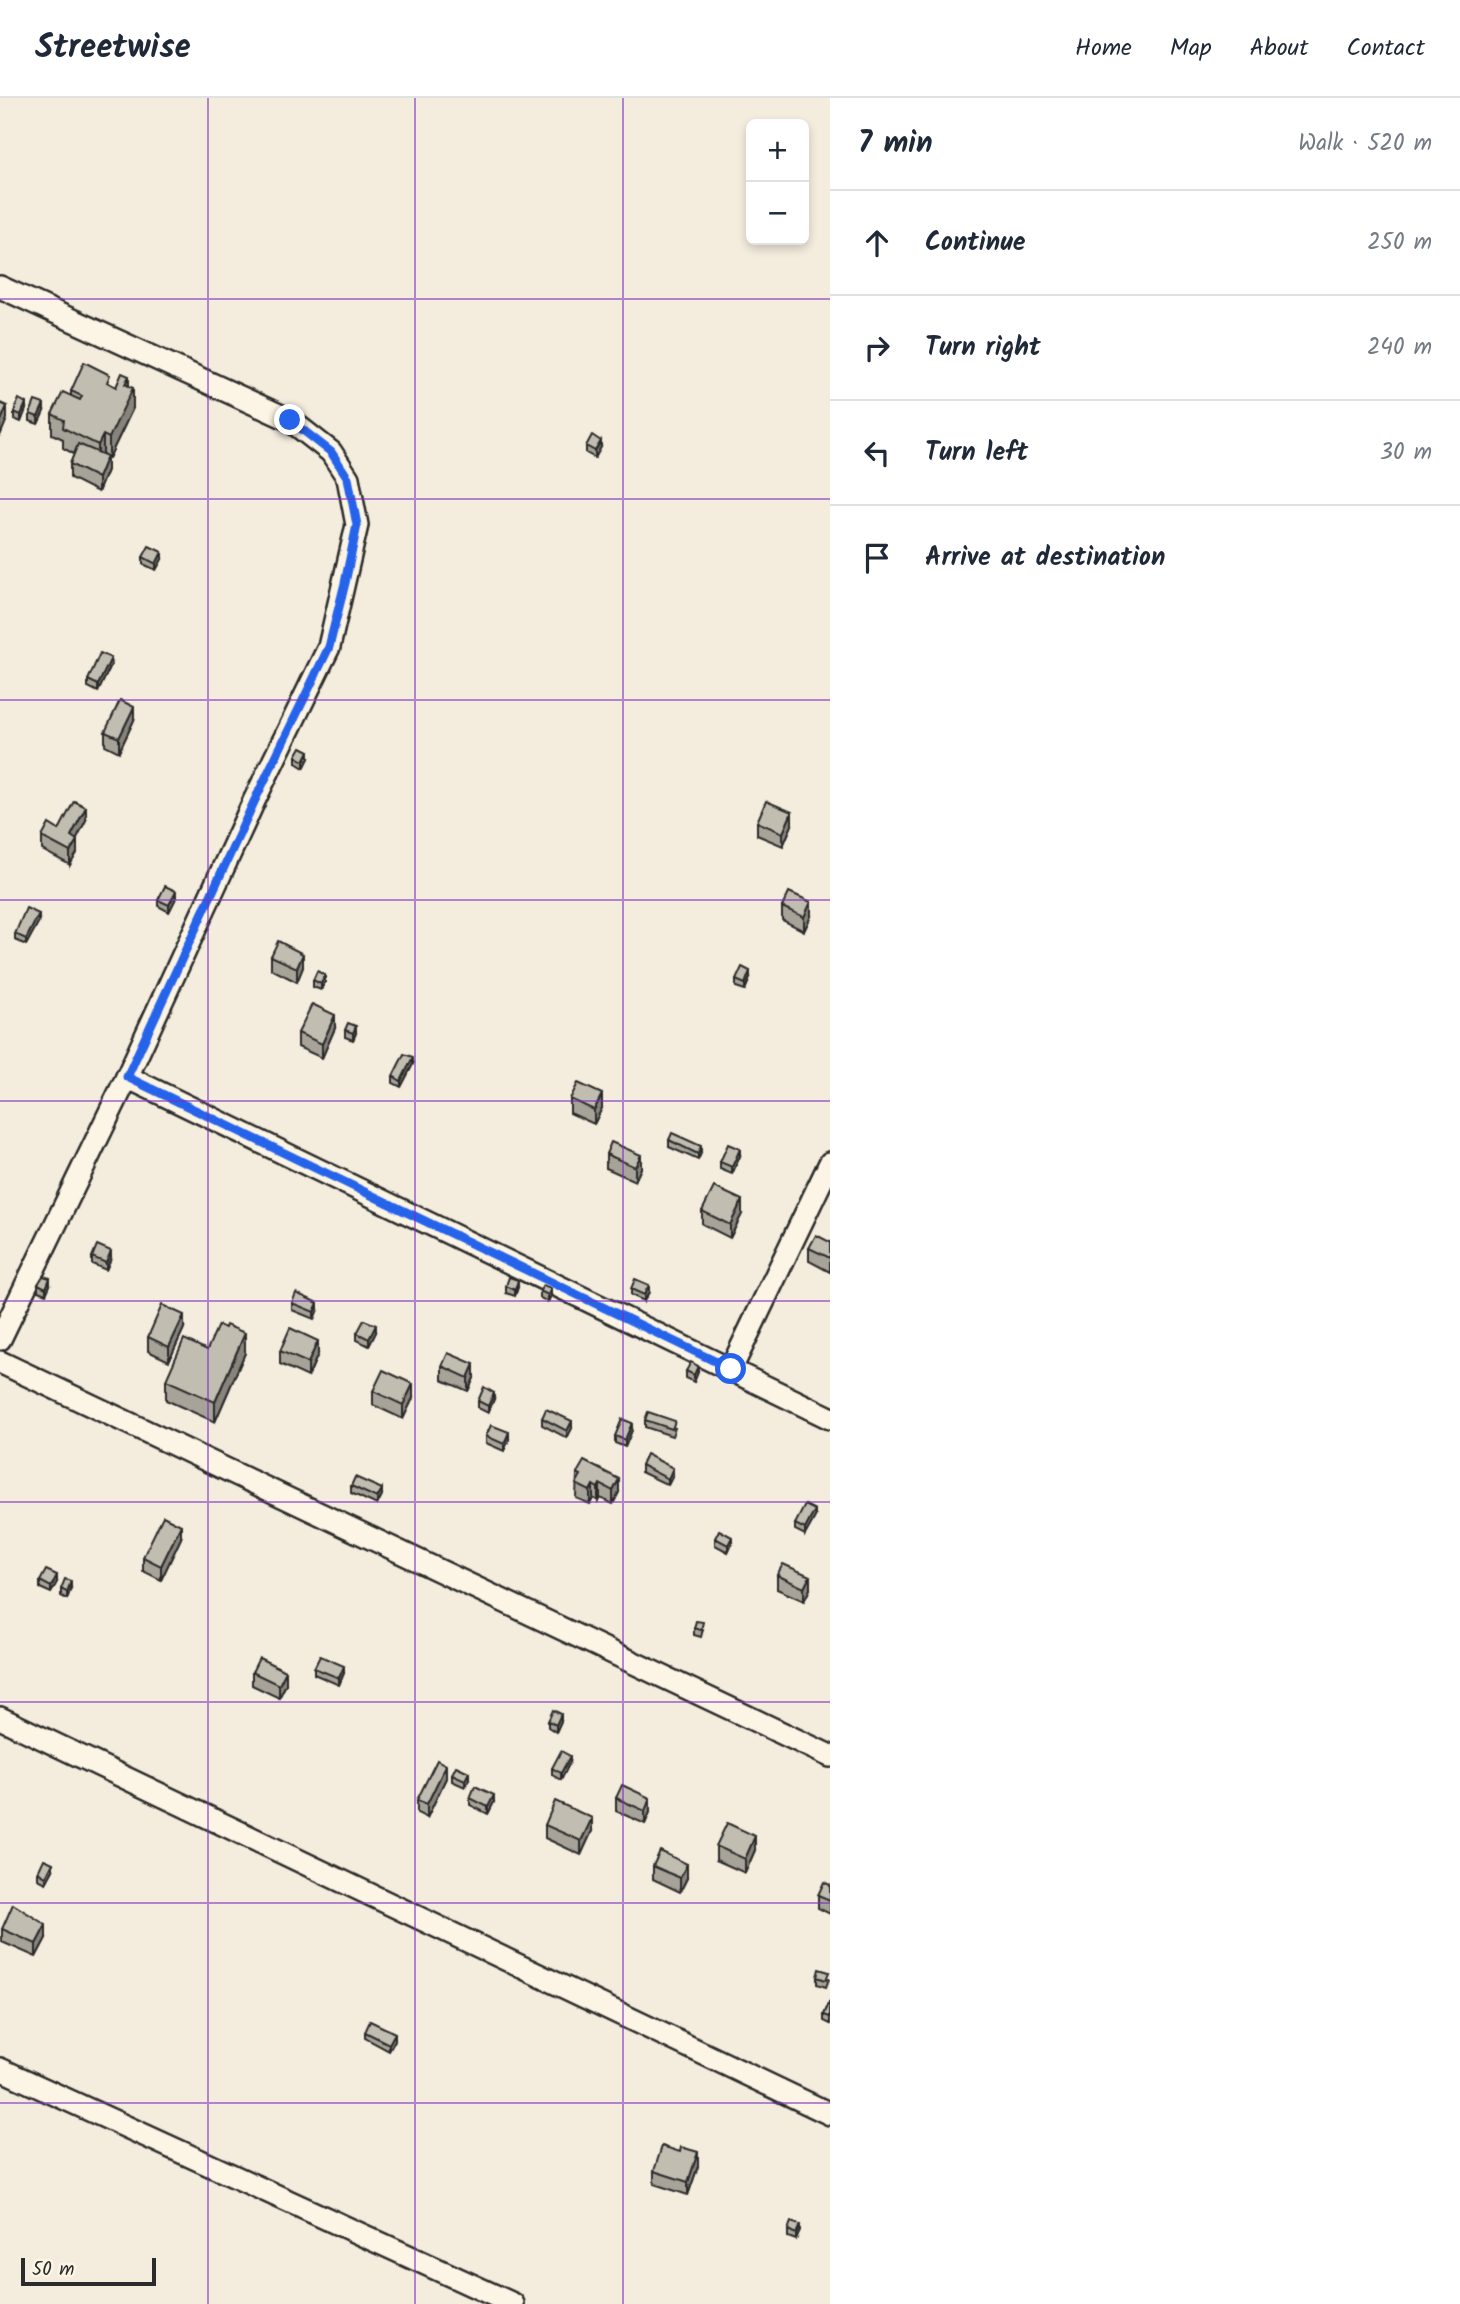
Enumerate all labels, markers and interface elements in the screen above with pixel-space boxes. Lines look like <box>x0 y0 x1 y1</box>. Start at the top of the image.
text: Streetwise <box>35 22 191 75</box>
text: Home <box>1075 29 1132 68</box>
text: Map <box>1170 29 1212 68</box>
text: About <box>1250 29 1308 68</box>
text: Contact <box>1346 29 1425 68</box>
map controls <box>746 119 809 245</box>
button: + <box>746 119 809 182</box>
text: 7 min <box>858 120 933 168</box>
text: Walk · 520 m <box>1298 126 1432 162</box>
button: − <box>746 182 809 245</box>
text: Continue <box>925 222 1026 264</box>
icon: ahead <box>858 224 896 262</box>
text: 250 m <box>1367 225 1432 261</box>
text: Turn right <box>925 327 1041 369</box>
icon: right <box>858 329 896 367</box>
text: 240 m <box>1367 330 1432 366</box>
route end <box>274 404 305 435</box>
text: Turn left <box>925 432 1028 474</box>
icon: left <box>858 434 896 472</box>
text: 30 m <box>1380 435 1432 471</box>
text: Arrive at destination <box>925 537 1165 579</box>
icon: arrive <box>858 539 896 577</box>
route start <box>715 1353 746 1384</box>
scale bar <box>21 2255 156 2287</box>
text: 50 m <box>32 2255 74 2285</box>

